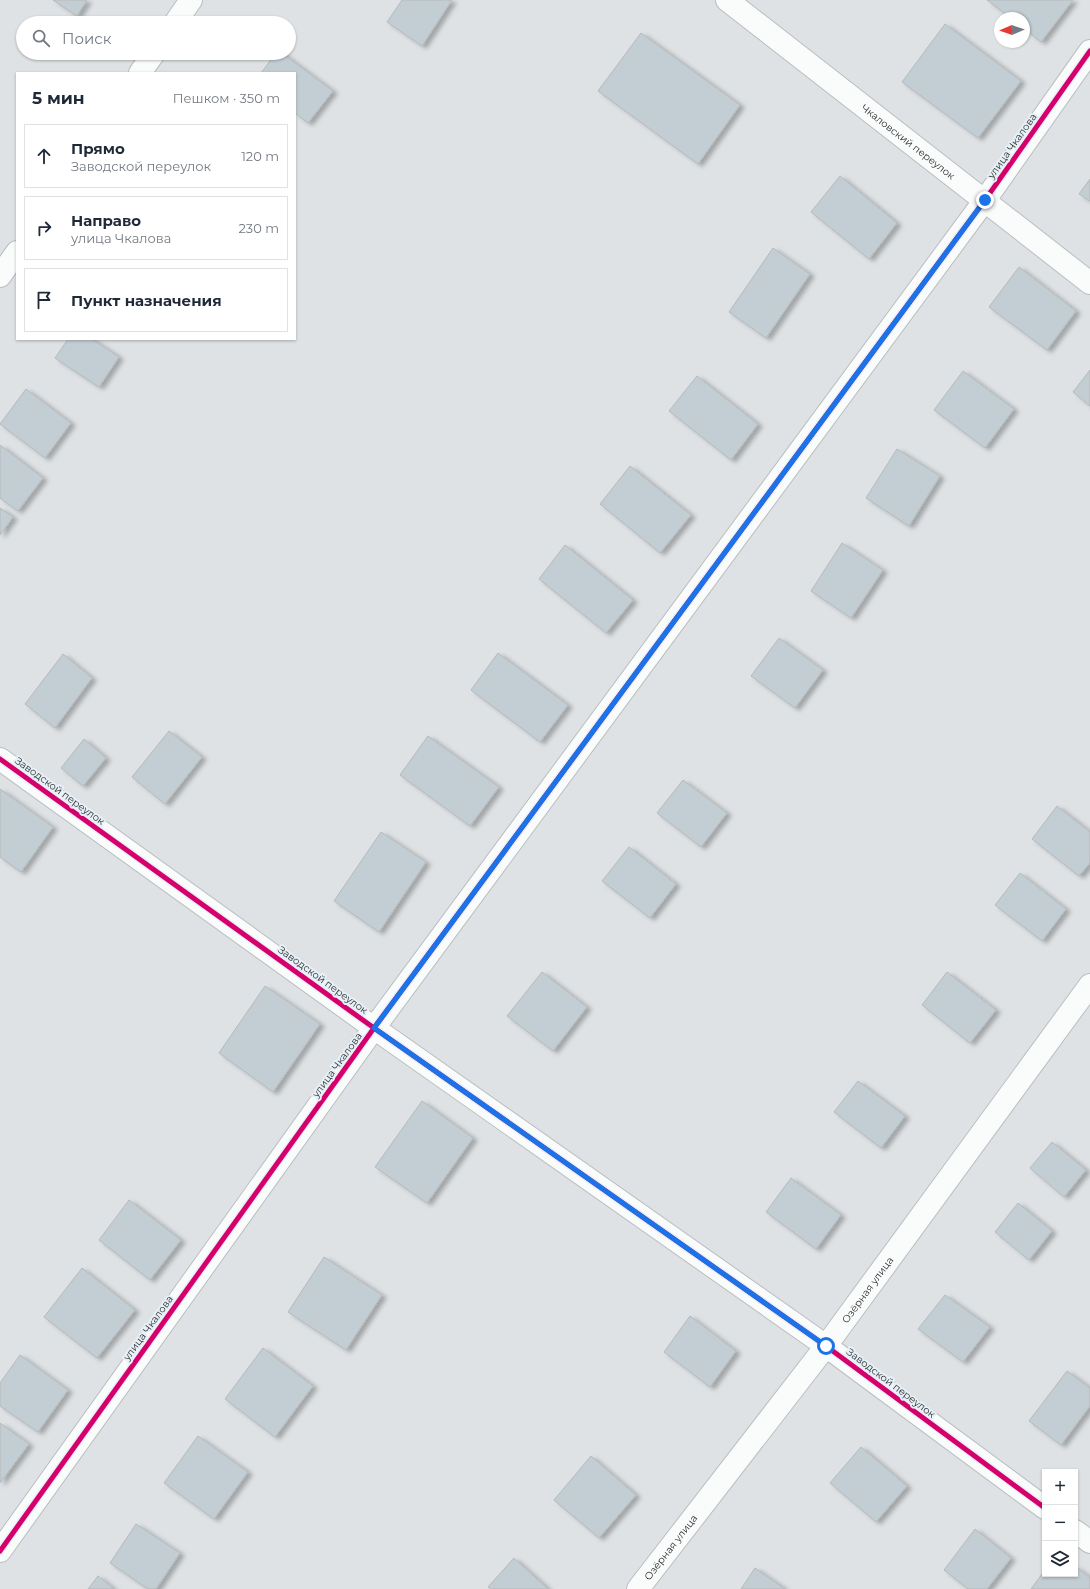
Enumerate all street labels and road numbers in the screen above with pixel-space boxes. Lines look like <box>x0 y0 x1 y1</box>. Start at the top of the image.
street label: Чкаловский переулок <box>859 101 958 182</box>
street label: улица Чкалова <box>984 111 1039 182</box>
street label: Заводской переулок <box>13 754 108 828</box>
street label: Заводской переулок <box>276 943 371 1017</box>
street label: улица Чкалова <box>308 1030 365 1101</box>
street label: Озёрная улица <box>838 1254 896 1326</box>
street label: улица Чкалова <box>119 1293 176 1364</box>
street label: Заводской переулок <box>844 1345 938 1421</box>
street label: Озёрная улица <box>641 1512 700 1582</box>

